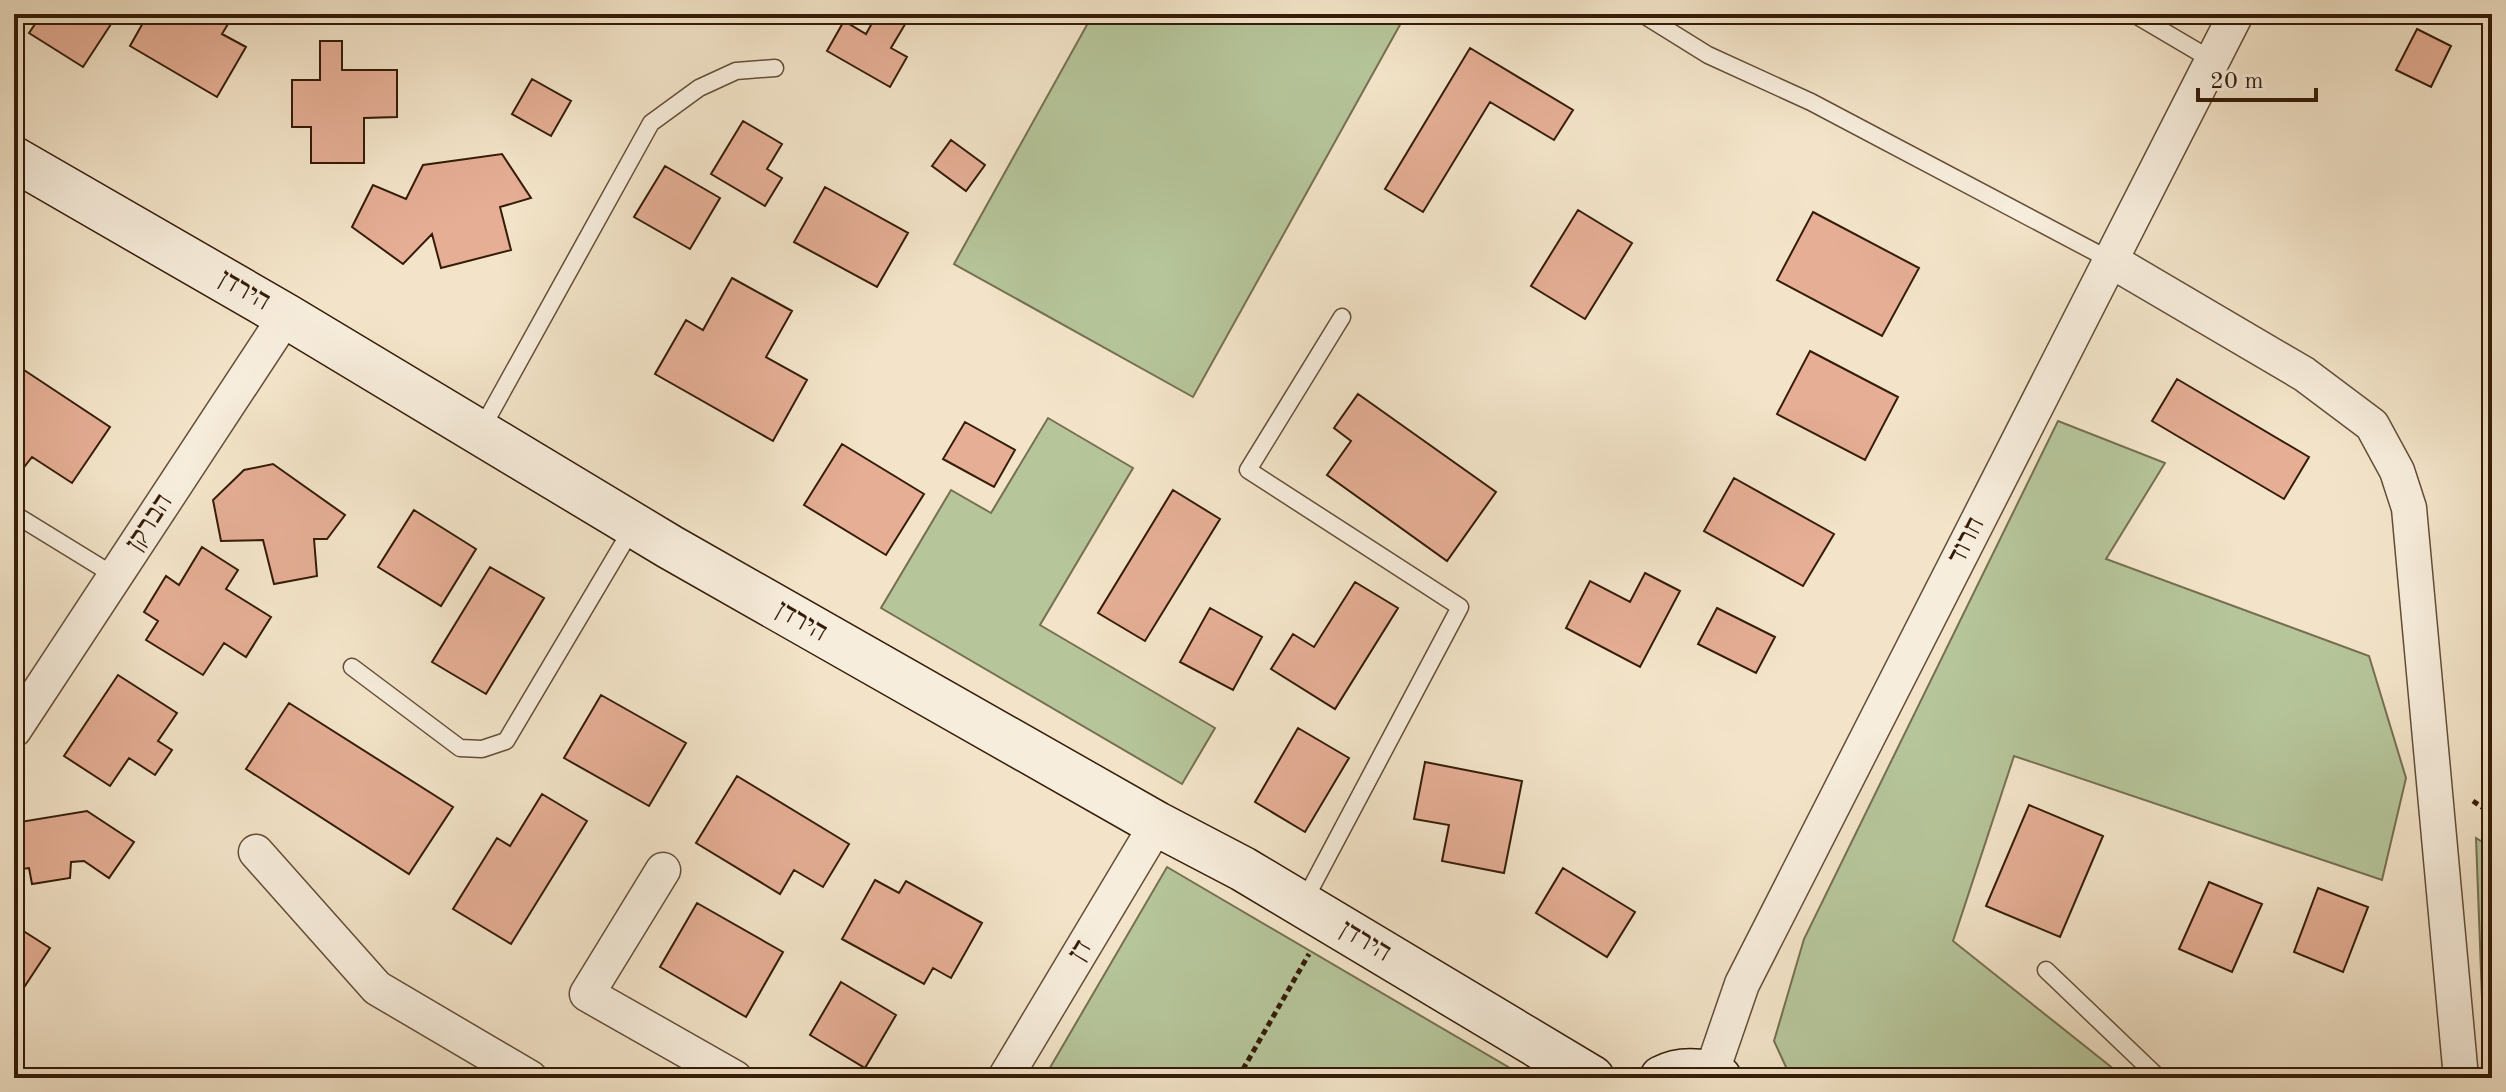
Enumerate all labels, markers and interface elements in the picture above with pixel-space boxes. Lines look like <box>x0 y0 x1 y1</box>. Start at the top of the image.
scale bar <box>2198 52 2316 102</box>
text: 20 m <box>2210 70 2264 94</box>
street label: הירדן <box>213 265 275 317</box>
street label: הברקן <box>121 489 179 557</box>
street label: חרוד <box>1943 513 1991 569</box>
street label: הירדן <box>770 596 832 648</box>
street label: הירדן <box>1335 916 1395 968</box>
street label: דן <box>1064 936 1098 966</box>

